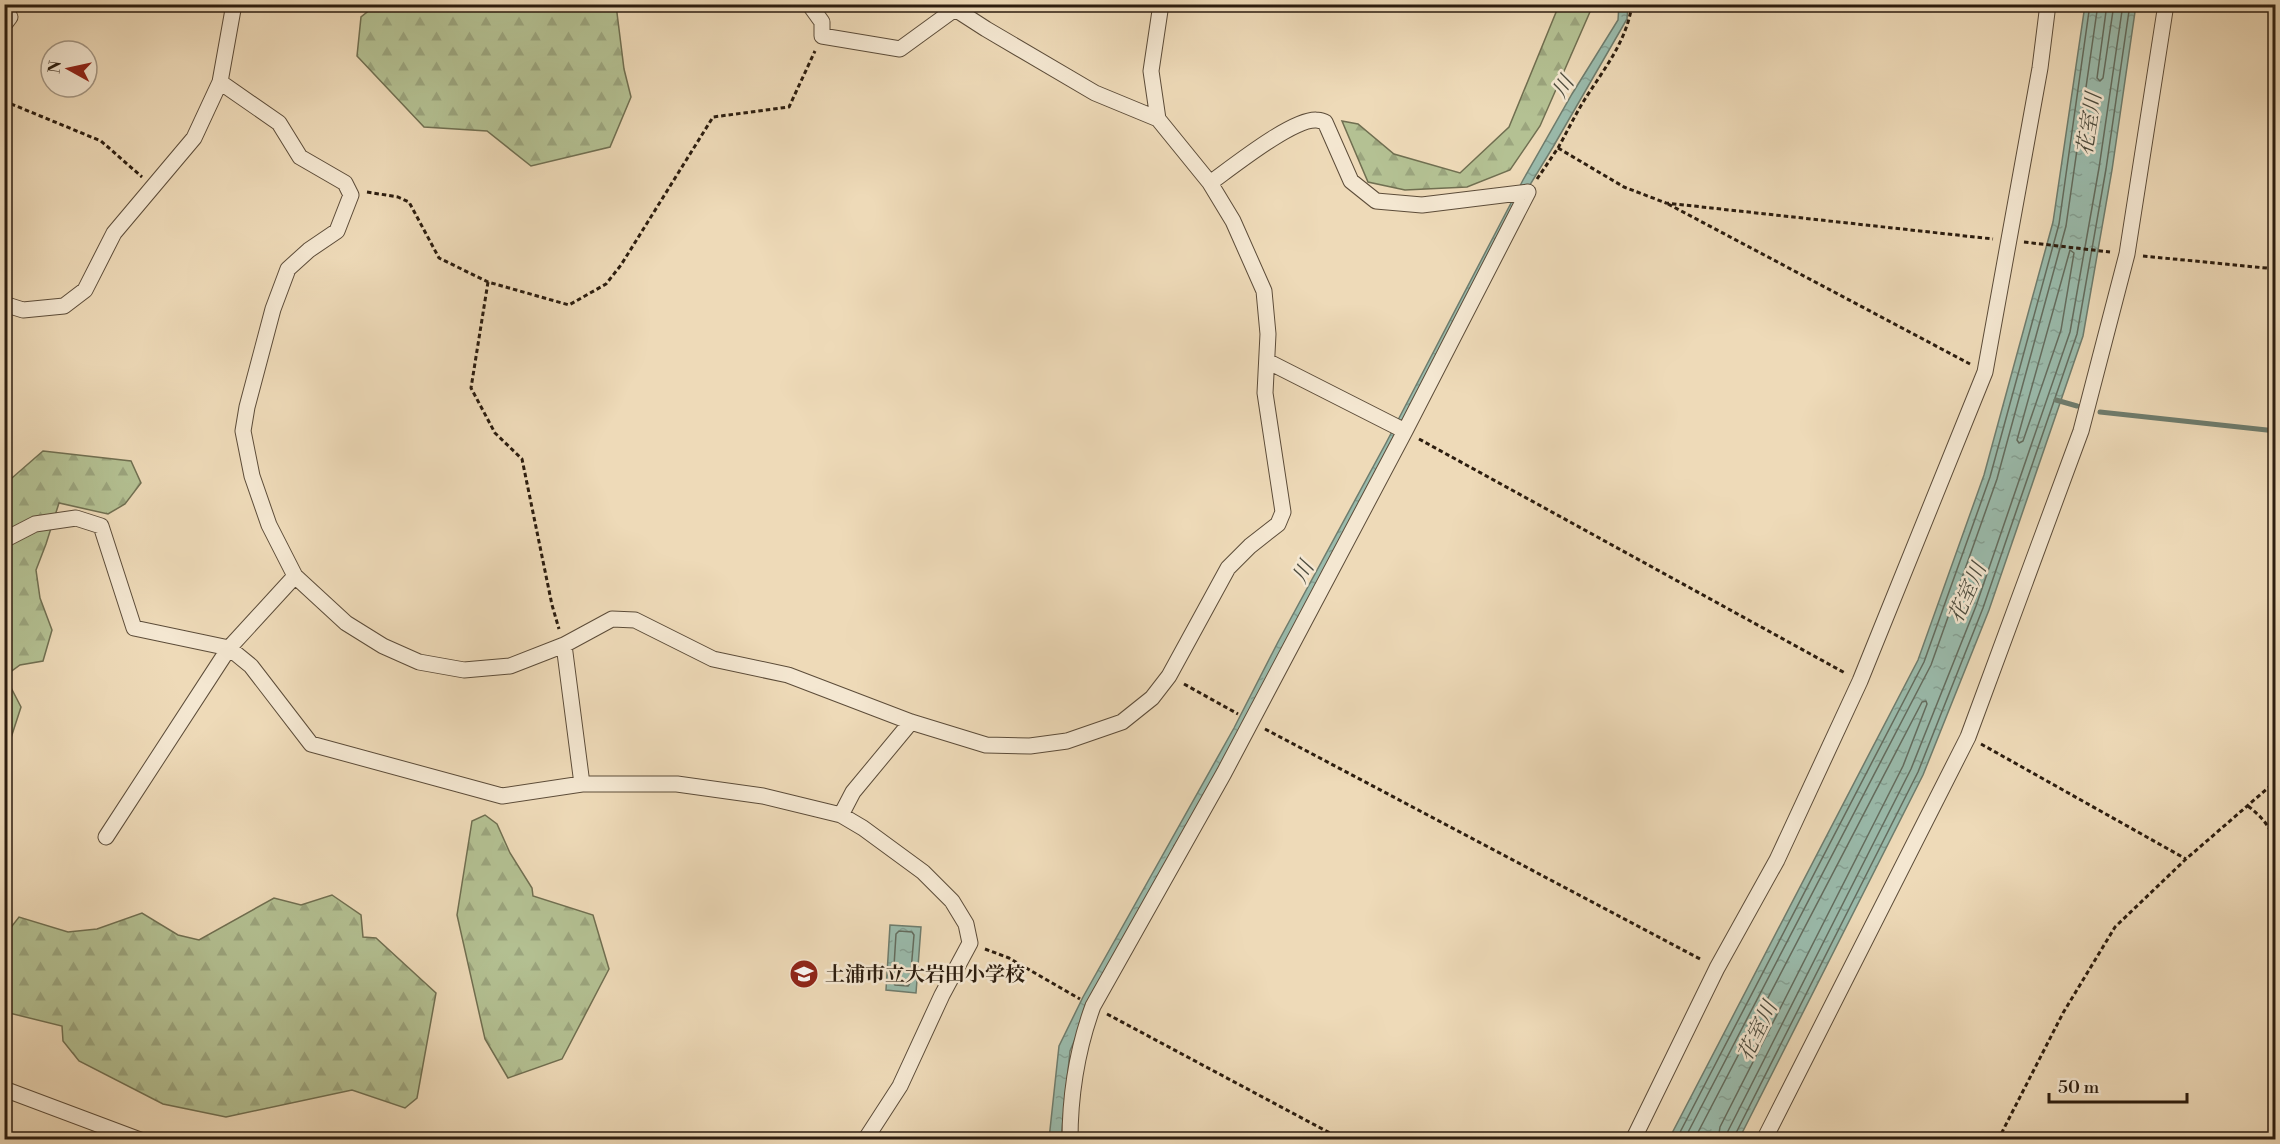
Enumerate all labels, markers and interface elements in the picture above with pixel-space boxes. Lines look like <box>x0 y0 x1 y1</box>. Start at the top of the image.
north arrow <box>39 39 99 99</box>
text: N <box>44 59 66 75</box>
water label: 川 <box>1547 70 1581 103</box>
water label: 花室川 <box>2072 89 2108 157</box>
water label: 川 <box>1287 555 1321 588</box>
water label: 花室川 <box>1943 558 1993 627</box>
school or university icon: 土浦市立大岩田小学校 <box>788 958 820 990</box>
place label: 土浦市立大岩田小学校 <box>825 963 1025 988</box>
water label: 花室川 <box>1732 996 1784 1065</box>
scale bar <box>2049 1066 2187 1104</box>
text: 50 m <box>2058 1076 2100 1099</box>

